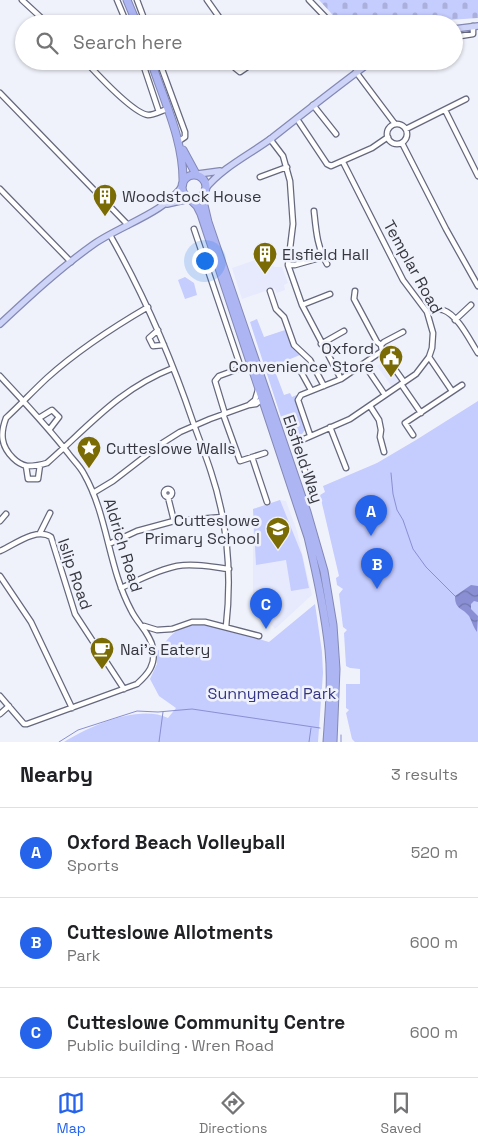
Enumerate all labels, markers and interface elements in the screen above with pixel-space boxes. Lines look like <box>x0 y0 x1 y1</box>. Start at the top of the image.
search box <box>15 15 463 70</box>
icon: search <box>33 29 61 57</box>
text: Search here <box>73 30 183 55</box>
building icon: Woodstock House <box>92 183 118 217</box>
place label: Woodstock House <box>122 186 261 207</box>
street label: Templar Road <box>379 216 447 318</box>
building icon: Elsfield Hall <box>252 241 278 275</box>
place label: Elsfield Hall <box>282 244 369 265</box>
your location <box>192 248 218 274</box>
place label: Oxford Convenience Store <box>228 338 374 377</box>
public building icon: Oxford Convenience Store <box>378 344 404 378</box>
street label: Elsfield Way <box>278 412 328 506</box>
place icon: Cutteslowe Walls <box>76 435 102 469</box>
place label: Cutteslowe Walls <box>106 438 236 459</box>
pin: A <box>355 495 387 536</box>
street label: Aldrich Road <box>99 496 147 594</box>
place label: Cutteslowe Primary School <box>145 510 260 549</box>
school or university icon: Cutteslowe Primary School <box>265 516 291 550</box>
street label: Islip Road <box>53 536 97 612</box>
pin: B <box>361 548 393 589</box>
pin: C <box>250 588 282 629</box>
cafe icon: Nai's Eatery <box>89 636 115 670</box>
place label: Nai's Eatery <box>120 639 210 660</box>
park label: Sunnymead Park <box>208 683 337 704</box>
text: Nearby <box>20 761 93 788</box>
text: 3 results <box>391 764 458 785</box>
text: Oxford Beach Volleyball <box>67 830 285 855</box>
text: A <box>31 842 41 863</box>
text: 520 m <box>411 842 458 863</box>
text: Sports <box>67 855 119 876</box>
text: Cutteslowe Allotments <box>67 920 273 945</box>
text: B <box>31 932 41 953</box>
text: 600 m <box>410 932 458 953</box>
text: Park <box>67 945 100 966</box>
text: Cutteslowe Community Centre <box>67 1010 345 1035</box>
text: C <box>31 1022 41 1043</box>
text: 600 m <box>410 1022 458 1043</box>
text: Public building · Wren Road <box>67 1035 274 1056</box>
tab: Map <box>57 1089 86 1137</box>
tab: Directions <box>199 1089 267 1137</box>
tab: Saved <box>381 1089 421 1137</box>

